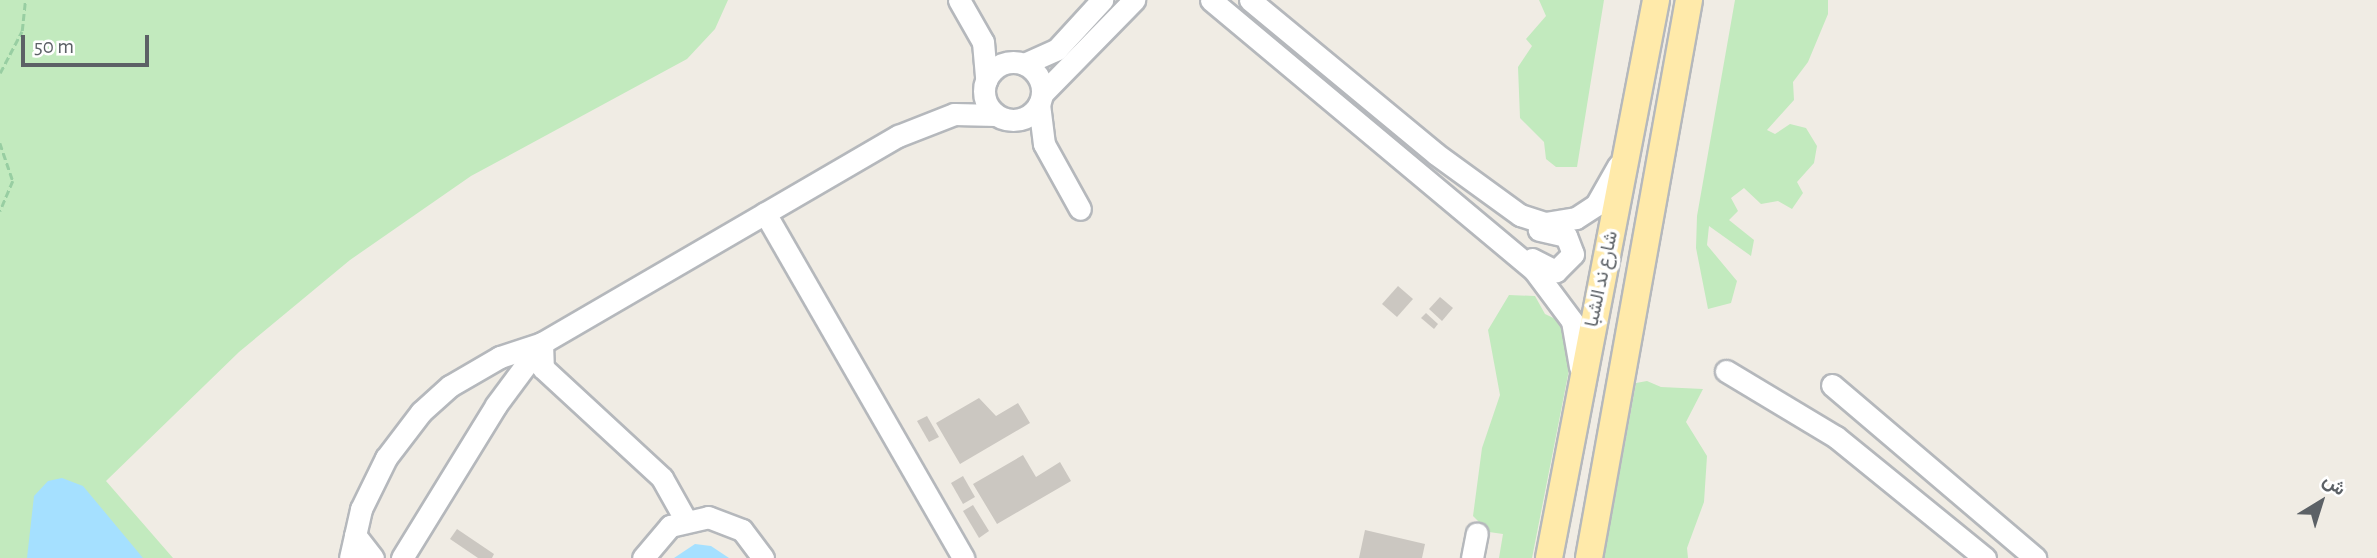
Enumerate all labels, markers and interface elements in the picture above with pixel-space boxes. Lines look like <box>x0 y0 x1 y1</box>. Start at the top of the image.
scale bar <box>24 21 152 65</box>
text: 50 m <box>34 36 74 57</box>
street label: شارع ند الشبا <box>1581 229 1623 329</box>
north arrow <box>2286 467 2356 537</box>
text: ش <box>2319 471 2349 500</box>

